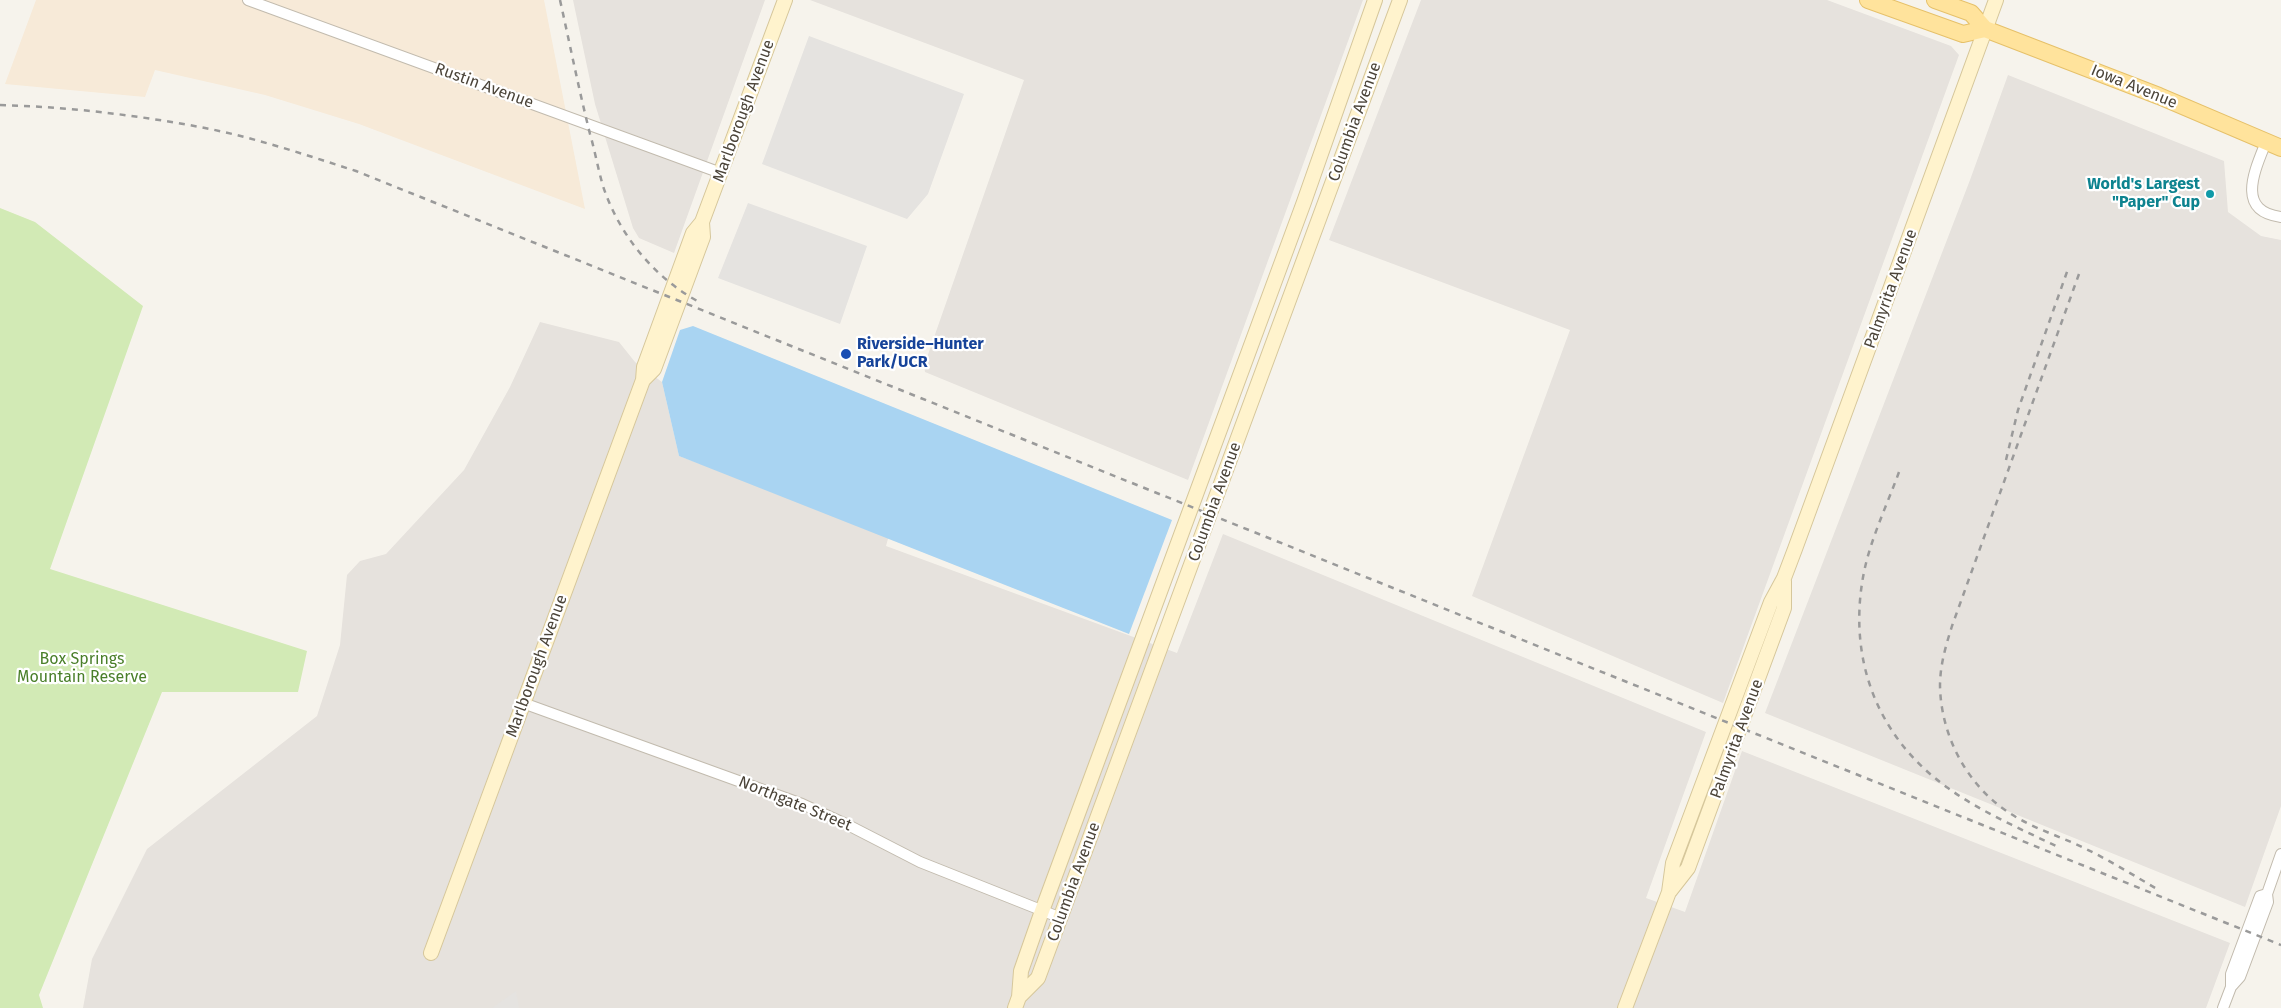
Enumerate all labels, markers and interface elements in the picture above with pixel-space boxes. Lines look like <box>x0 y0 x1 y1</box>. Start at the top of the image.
street label: Marlborough Avenue <box>709 37 779 185</box>
street label: Rustin Avenue <box>432 59 536 113</box>
street label: Columbia Avenue <box>1324 60 1386 184</box>
street label: Iowa Avenue <box>2088 61 2180 113</box>
place label: World's Largest "Paper" Cup <box>2087 175 2200 213</box>
marker: World's Largest "Paper" Cup <box>2204 188 2216 200</box>
street label: Palmyrita Avenue <box>1861 227 1921 351</box>
place label: Riverside–Hunter Park/UCR <box>857 335 984 373</box>
marker: Riverside–Hunter Park/UCR <box>839 347 853 361</box>
street label: Columbia Avenue <box>1184 440 1246 564</box>
street label: Marlborough Avenue <box>502 592 572 740</box>
park label: Box Springs Mountain Reserve <box>17 650 147 688</box>
street label: Palmyrita Avenue <box>1707 677 1767 801</box>
street label: Northgate Street <box>736 773 854 835</box>
street label: Columbia Avenue <box>1043 820 1105 944</box>

